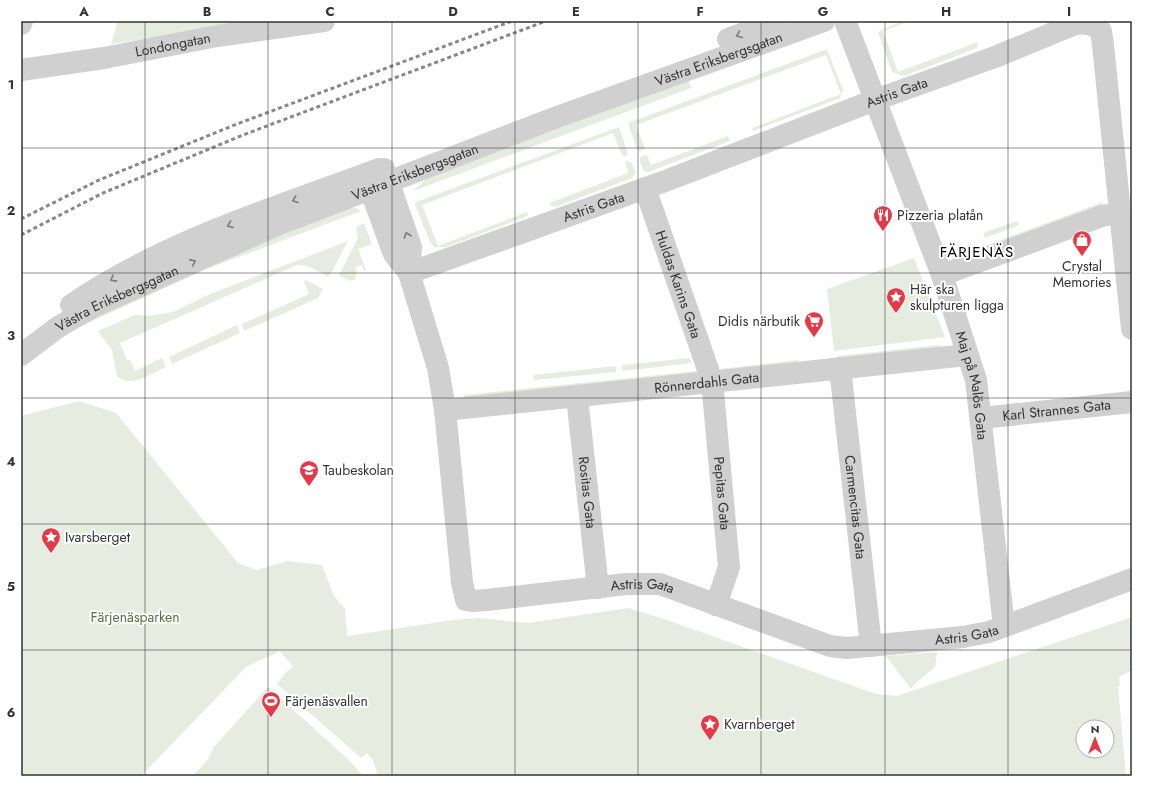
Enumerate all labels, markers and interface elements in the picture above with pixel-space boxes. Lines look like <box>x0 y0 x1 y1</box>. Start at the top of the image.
text: A <box>78 2 89 21</box>
text: B <box>203 2 212 21</box>
text: C <box>325 2 335 21</box>
text: D <box>448 2 458 21</box>
text: E <box>572 2 580 21</box>
text: F <box>696 2 704 21</box>
text: G <box>818 2 829 21</box>
text: H <box>941 2 951 21</box>
text: I <box>1067 2 1071 21</box>
street label: Londongatan <box>133 27 212 62</box>
street label: Västra Eriksbergsgatan <box>652 27 785 91</box>
one-way arrow <box>736 30 743 38</box>
street label: Astris Gata <box>863 72 930 113</box>
text: 1 <box>8 75 14 94</box>
street label: Västra Eriksbergsgatan <box>349 138 481 205</box>
street label: Astris Gata <box>560 186 627 227</box>
one-way arrow <box>292 196 299 204</box>
text: 2 <box>7 201 15 220</box>
restaurant icon: Pizzeria platån <box>872 204 894 232</box>
place label: Pizzeria platån <box>897 205 983 225</box>
one-way arrow <box>227 220 234 228</box>
street label: Huldas Karins Gata <box>650 228 706 341</box>
shop icon: Crystal Memories <box>1071 229 1093 257</box>
one-way arrow <box>403 231 412 238</box>
district label: FÄRJENÄS <box>940 241 1014 263</box>
place label: Crystal Memories <box>1053 256 1112 292</box>
one-way arrow <box>190 258 197 266</box>
street label: Västra Eriksbergsgatan <box>52 260 182 336</box>
one-way arrow <box>109 274 117 282</box>
place label: Här ska skulpturen ligga <box>910 279 1004 315</box>
place icon: Här ska skulpturen ligga <box>885 286 907 314</box>
supermarket icon: Didis närbutik <box>803 310 825 338</box>
place label: Didis närbutik <box>718 311 801 331</box>
text: 3 <box>7 326 15 345</box>
street label: Maj på Malös Gata <box>951 328 993 441</box>
street label: Rönnerdahls Gata <box>653 367 760 398</box>
street label: Karl Strannes Gata <box>1001 394 1112 426</box>
text: 4 <box>6 452 16 471</box>
street label: Carmencitas Gata <box>840 454 871 560</box>
street label: Rositas Gata <box>574 455 601 530</box>
street label: Pepitas Gata <box>709 456 736 531</box>
school or university icon: Taubeskolan <box>298 459 320 487</box>
place label: Taubeskolan <box>323 460 394 480</box>
place icon: Ivarsberget <box>40 526 62 554</box>
place label: Ivarsberget <box>65 527 131 547</box>
street label: Astris Gata <box>609 574 677 598</box>
text: 5 <box>7 577 15 596</box>
park label: Färjenäsparken <box>90 607 180 627</box>
street label: Astris Gata <box>934 619 1001 650</box>
sports icon: Färjenäsvallen <box>260 690 282 718</box>
place label: Färjenäsvallen <box>285 691 368 711</box>
text: 6 <box>7 703 16 722</box>
place icon: Kvarnberget <box>699 713 721 741</box>
place label: Kvarnberget <box>724 714 795 734</box>
north arrow <box>1075 719 1115 759</box>
text: N <box>1091 721 1099 737</box>

